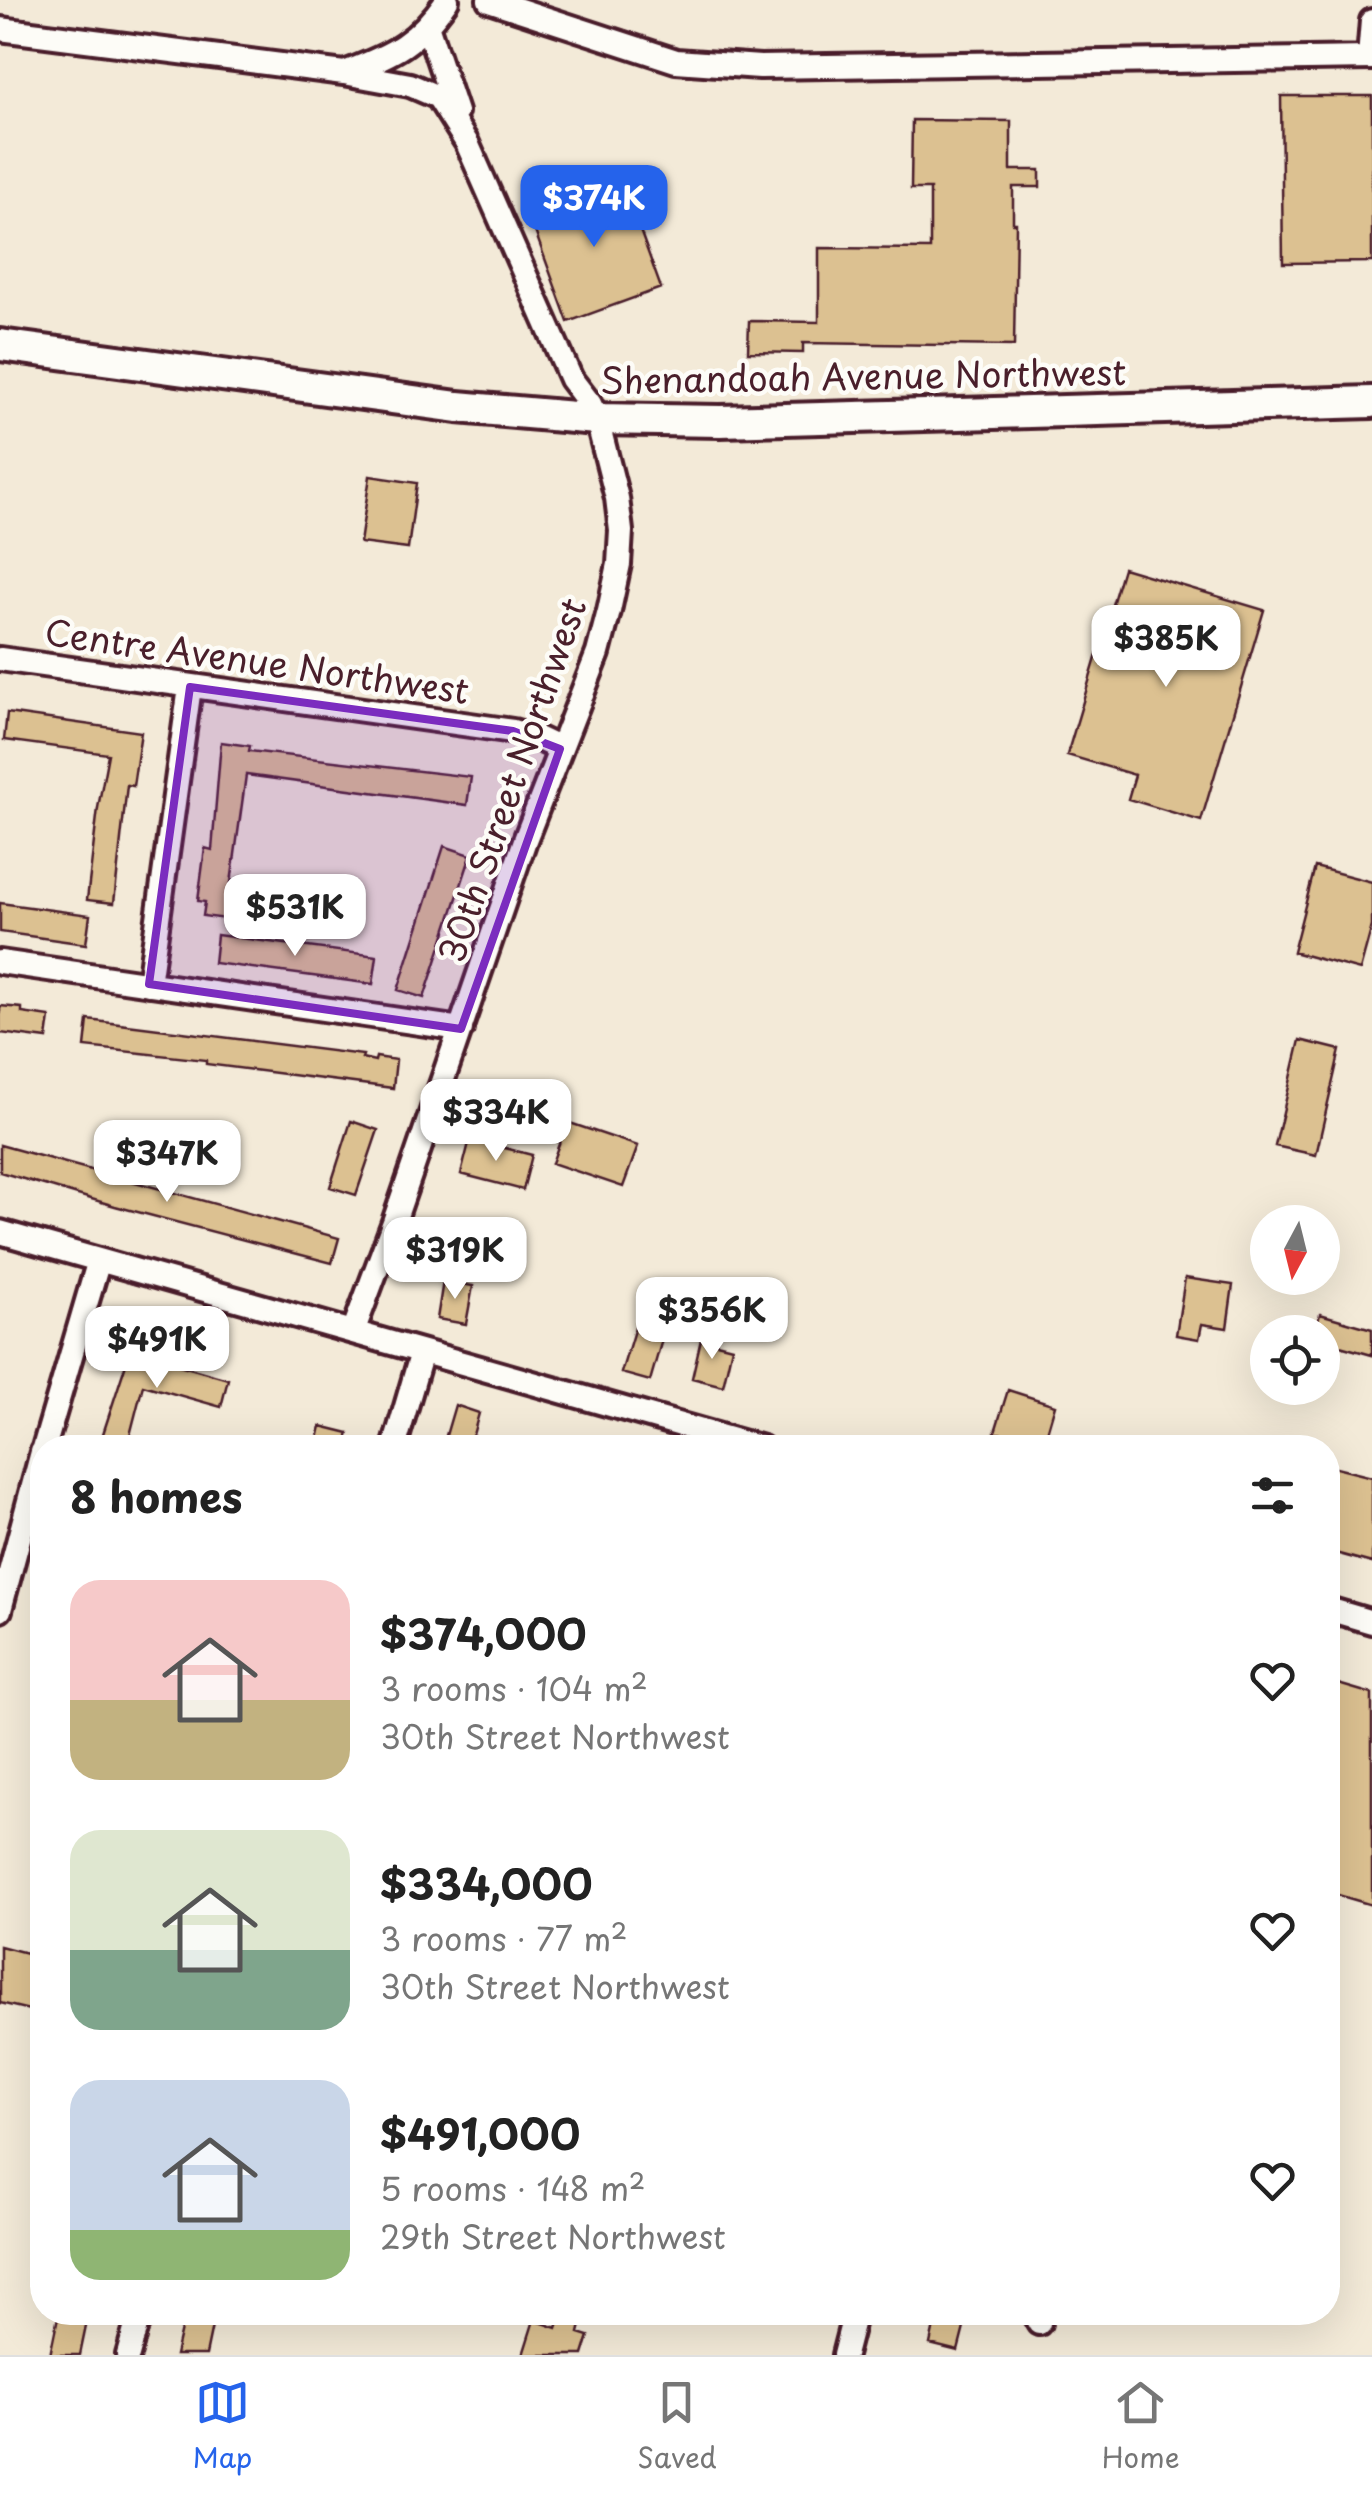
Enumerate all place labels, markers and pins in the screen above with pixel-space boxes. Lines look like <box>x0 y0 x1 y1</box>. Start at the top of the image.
pin: $374K <box>524 165 664 250</box>
pin: $385K <box>1096 605 1236 690</box>
pin: $531K <box>225 874 365 959</box>
pin: $334K <box>426 1079 566 1164</box>
pin: $347K <box>97 1120 237 1205</box>
pin: $319K <box>385 1217 525 1302</box>
pin: $356K <box>642 1277 782 1362</box>
pin: $491K <box>87 1306 227 1391</box>

